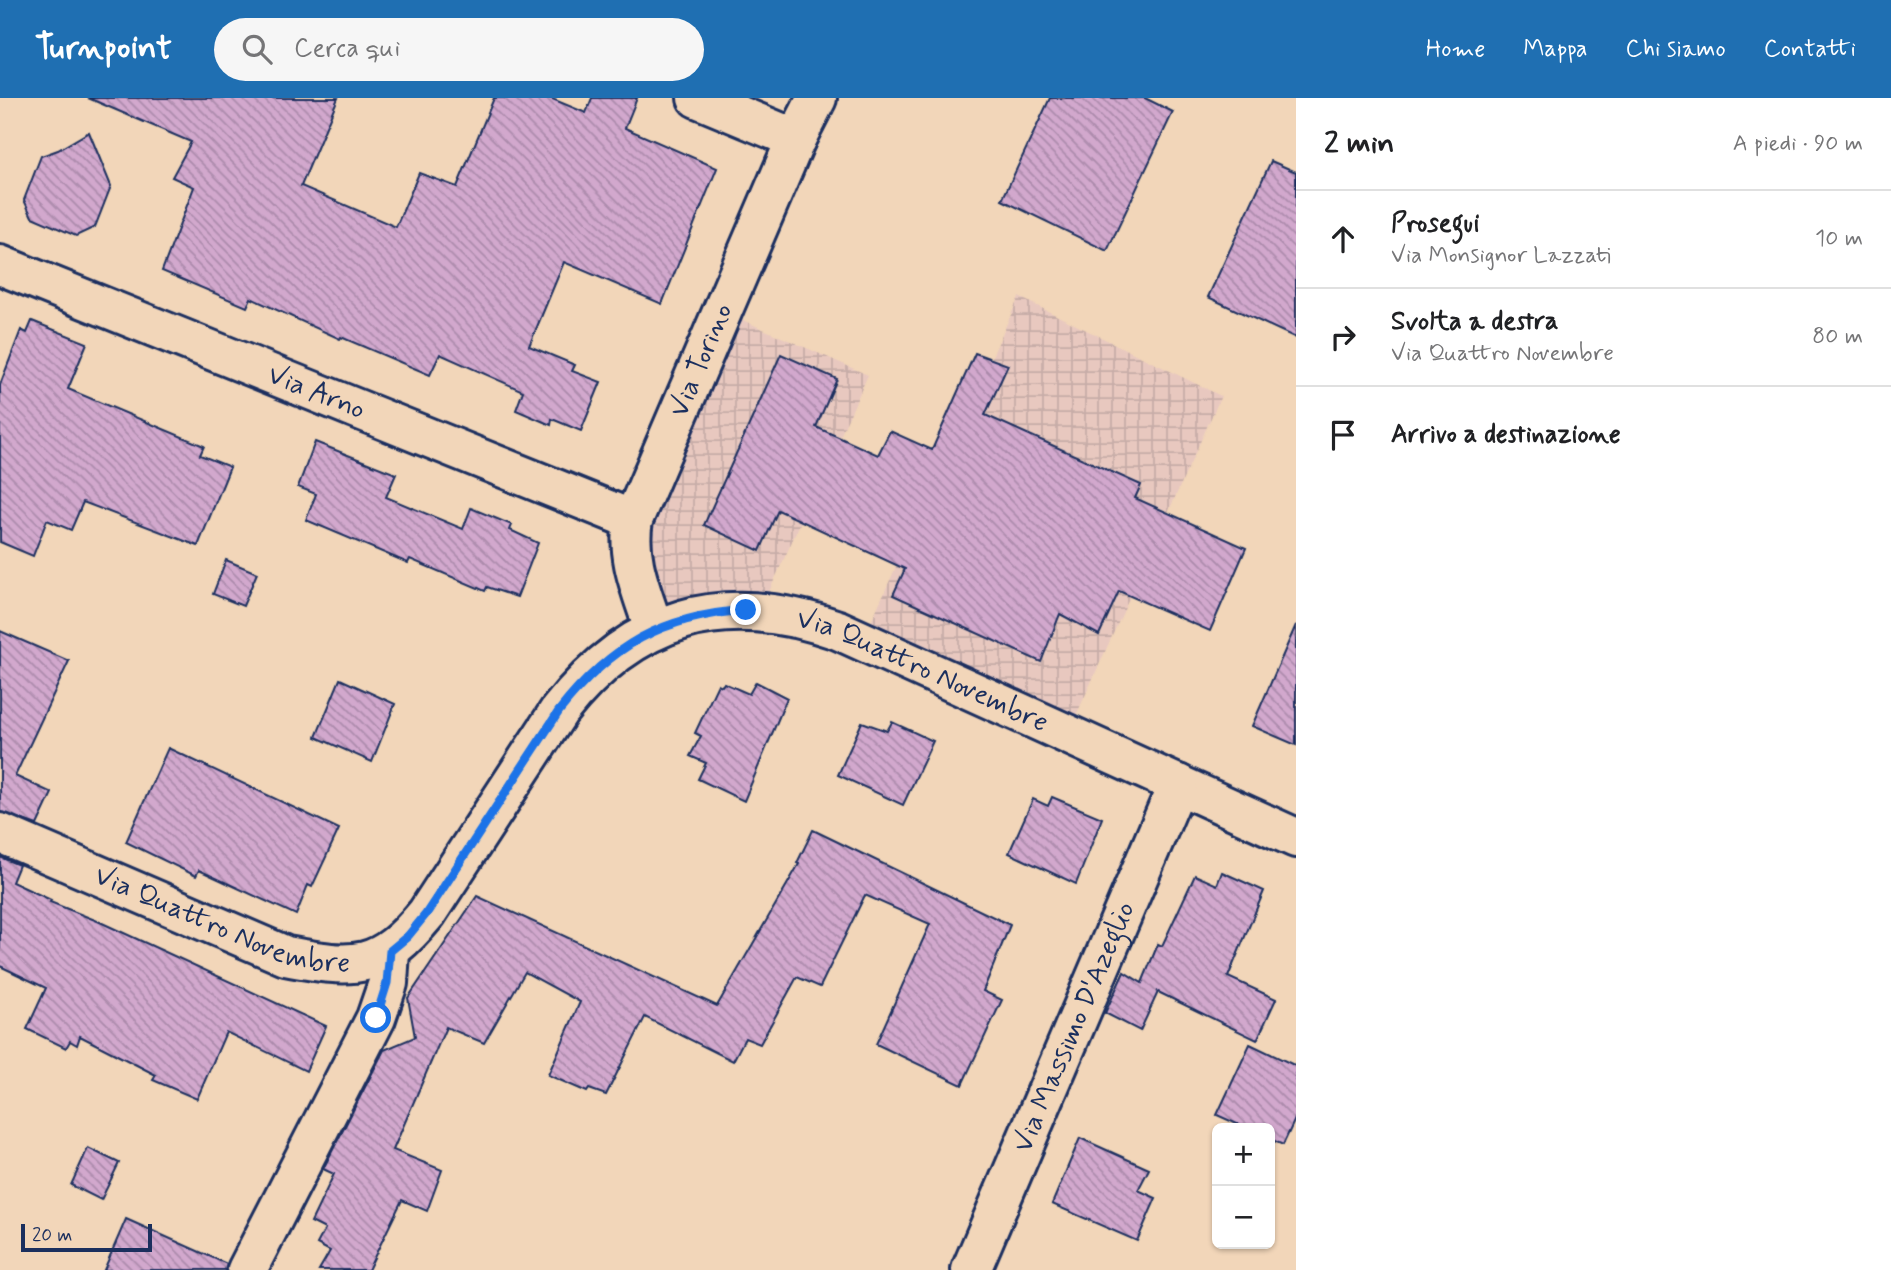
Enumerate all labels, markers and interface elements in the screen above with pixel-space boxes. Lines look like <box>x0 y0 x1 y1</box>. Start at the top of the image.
search box <box>214 18 704 81</box>
text: Turnpoint <box>35 27 172 71</box>
icon: search <box>238 30 276 68</box>
text: Cerca qui <box>294 32 400 66</box>
text: Home <box>1426 34 1485 65</box>
text: Mappa <box>1523 34 1587 65</box>
text: Chi siamo <box>1625 34 1726 65</box>
text: Contatti <box>1764 34 1856 65</box>
text: 2 min <box>1324 124 1394 163</box>
text: A piedi · 90 m <box>1733 129 1863 159</box>
text: Prosegui <box>1391 207 1480 241</box>
icon: ahead <box>1324 220 1362 258</box>
text: 10 m <box>1815 224 1863 254</box>
text: Via Monsignor Lazzati <box>1391 241 1611 271</box>
street label: Via Torino <box>661 298 742 423</box>
text: Svolta a destra <box>1391 305 1558 339</box>
icon: right <box>1324 318 1362 356</box>
text: 80 m <box>1812 322 1863 352</box>
text: Via Quattro Novembre <box>1391 339 1614 369</box>
street label: Via Arno <box>262 356 370 429</box>
icon: arrive <box>1324 416 1362 454</box>
text: Arrivo a destinazione <box>1391 418 1621 452</box>
route end <box>730 594 761 625</box>
street label: Via Quattro Novembre <box>793 600 1054 742</box>
street label: Via Quattro Novembre <box>89 857 350 982</box>
street label: Via Massimo D'Azeglio <box>1005 896 1144 1158</box>
route start <box>360 1002 391 1033</box>
map controls <box>1212 1123 1275 1249</box>
button: + <box>1212 1123 1275 1186</box>
button: − <box>1212 1186 1275 1249</box>
scale bar <box>21 1221 152 1253</box>
text: 20 m <box>32 1223 72 1248</box>

